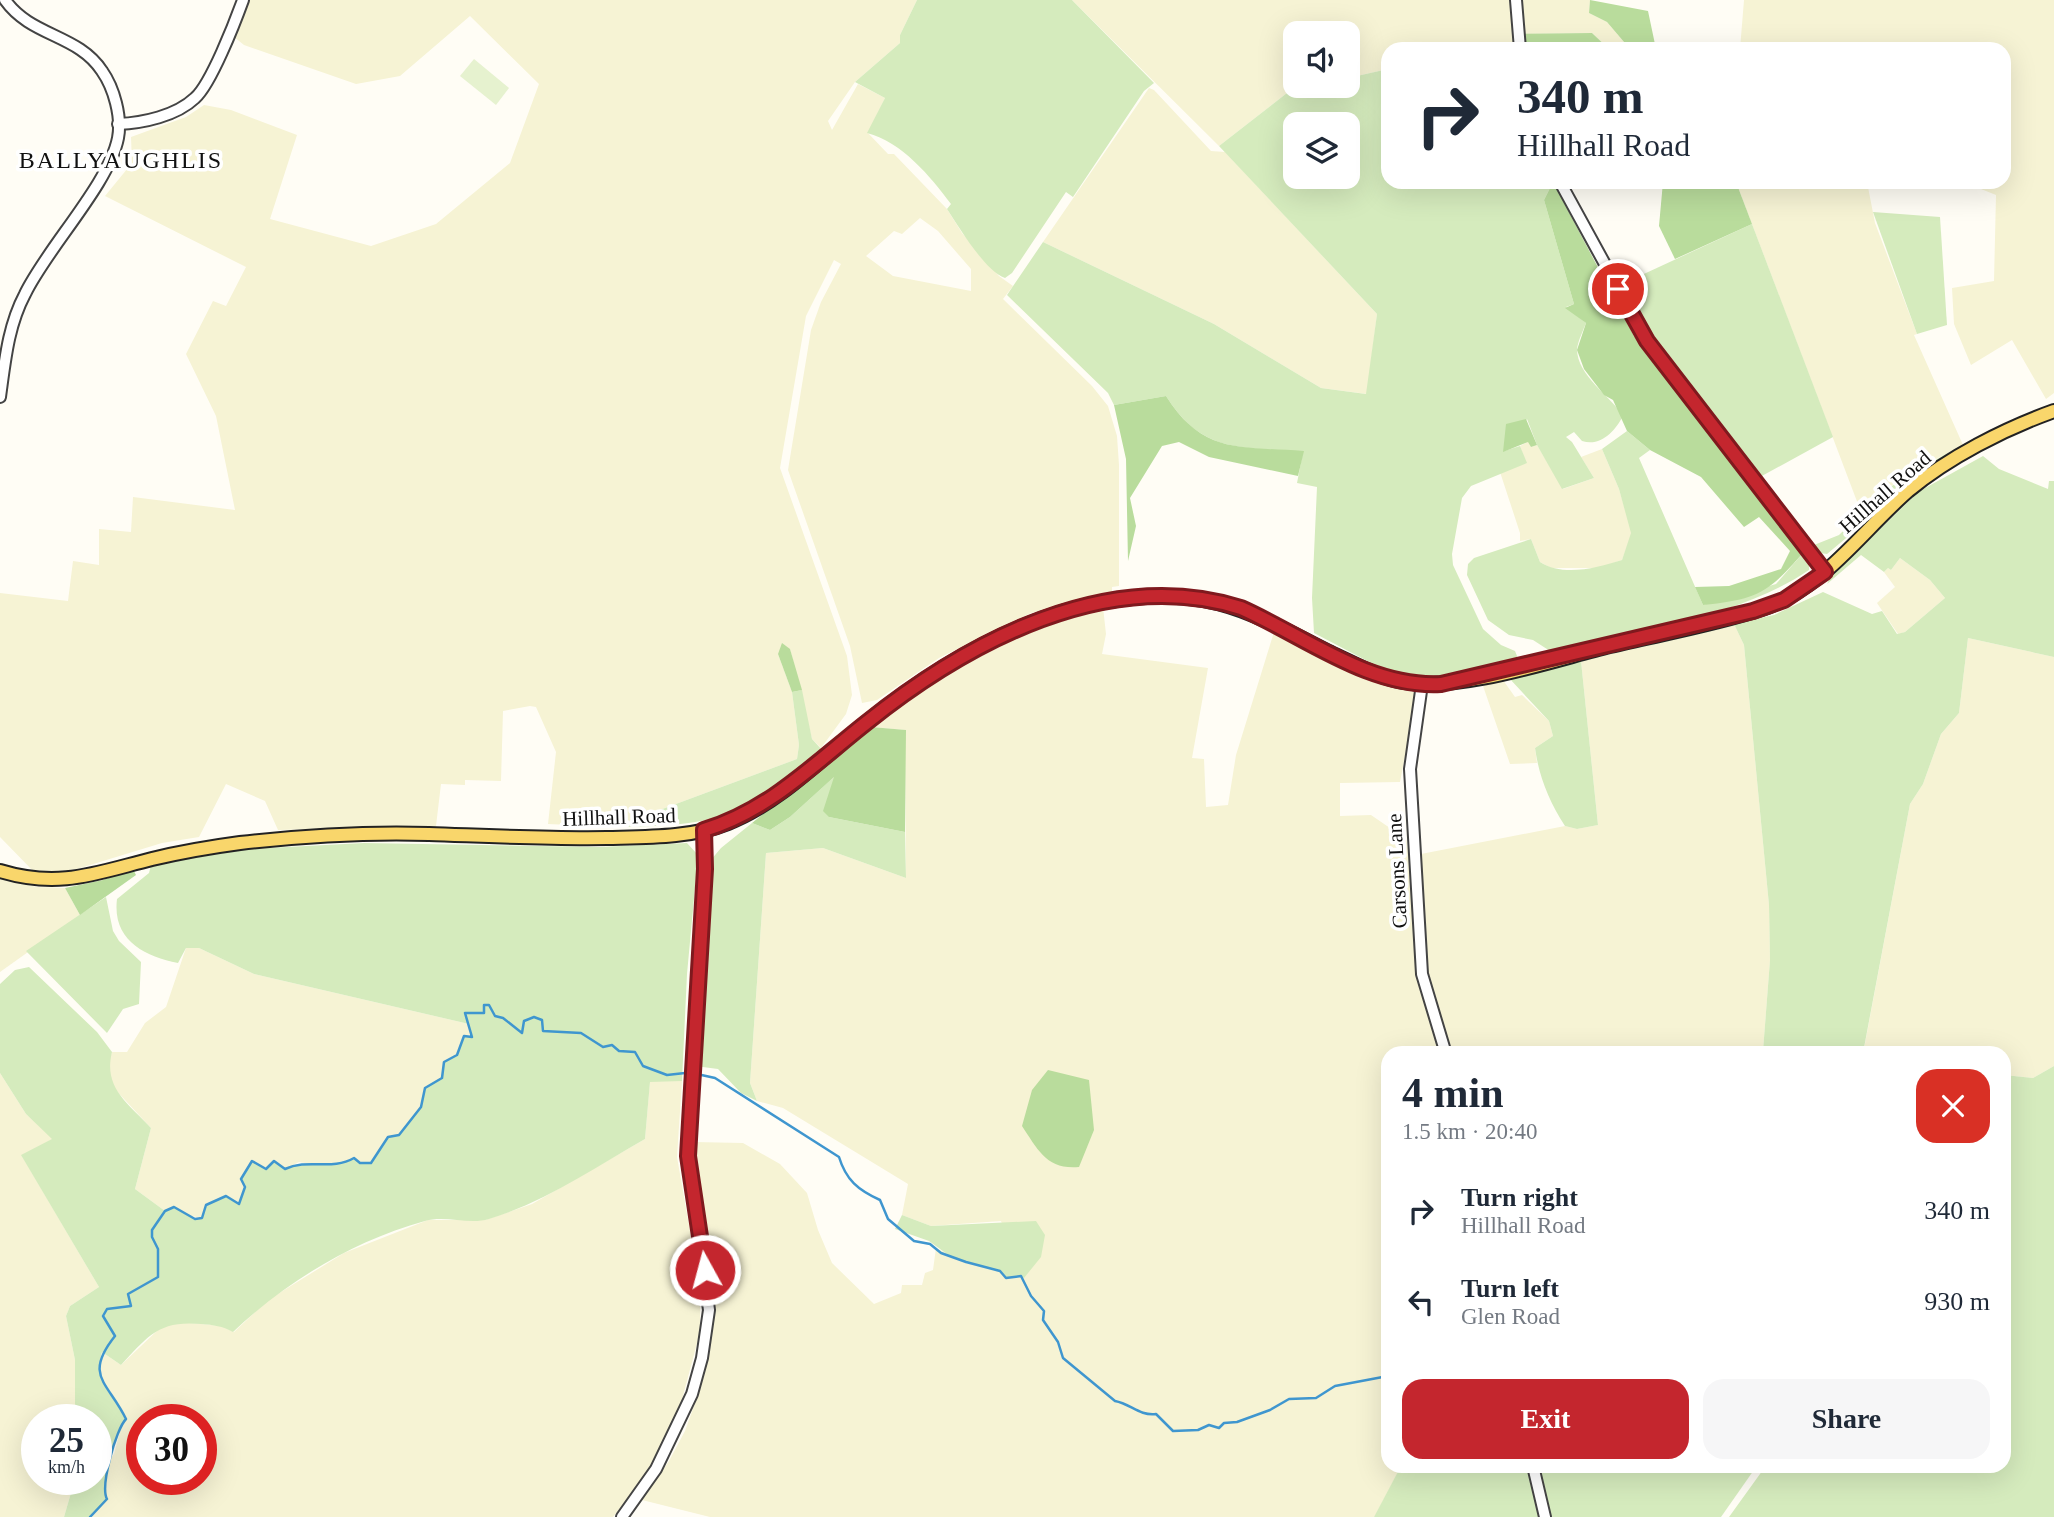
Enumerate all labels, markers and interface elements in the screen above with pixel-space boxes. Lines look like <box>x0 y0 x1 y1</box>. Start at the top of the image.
map controls <box>1283 21 1360 189</box>
button: sound <box>1283 21 1360 98</box>
text: 340 m <box>1517 69 1644 124</box>
icon: right <box>1402 70 1493 161</box>
button: layers <box>1283 112 1360 189</box>
text: Hillhall Road <box>1517 127 1690 163</box>
district label: BALLYAUGHLIS <box>19 147 223 173</box>
pin <box>1588 259 1648 319</box>
icon: arrive <box>1599 270 1637 308</box>
street label: Hillhall Road <box>1834 445 1936 538</box>
street label: Hillhall Road <box>562 803 677 831</box>
street label: Carsons Lane <box>1382 813 1412 929</box>
button: close <box>1916 1069 1990 1143</box>
text: 4 min <box>1402 1070 1504 1116</box>
text: 1.5 km · 20:40 <box>1402 1119 1537 1144</box>
text: Turn right <box>1461 1183 1578 1212</box>
icon: right <box>1402 1192 1440 1230</box>
text: 340 m <box>1924 1196 1990 1225</box>
text: Hillhall Road <box>1461 1213 1586 1238</box>
position arrow <box>668 1233 742 1307</box>
text: Turn left <box>1461 1274 1559 1303</box>
icon: left <box>1402 1283 1440 1321</box>
text: 930 m <box>1924 1287 1990 1316</box>
text: Glen Road <box>1461 1304 1560 1329</box>
button: Exit <box>1402 1379 1689 1459</box>
button: Share <box>1703 1379 1990 1459</box>
speed limit sign: 30 <box>126 1404 217 1495</box>
text: 25 <box>49 1421 84 1460</box>
text: km/h <box>48 1457 85 1477</box>

